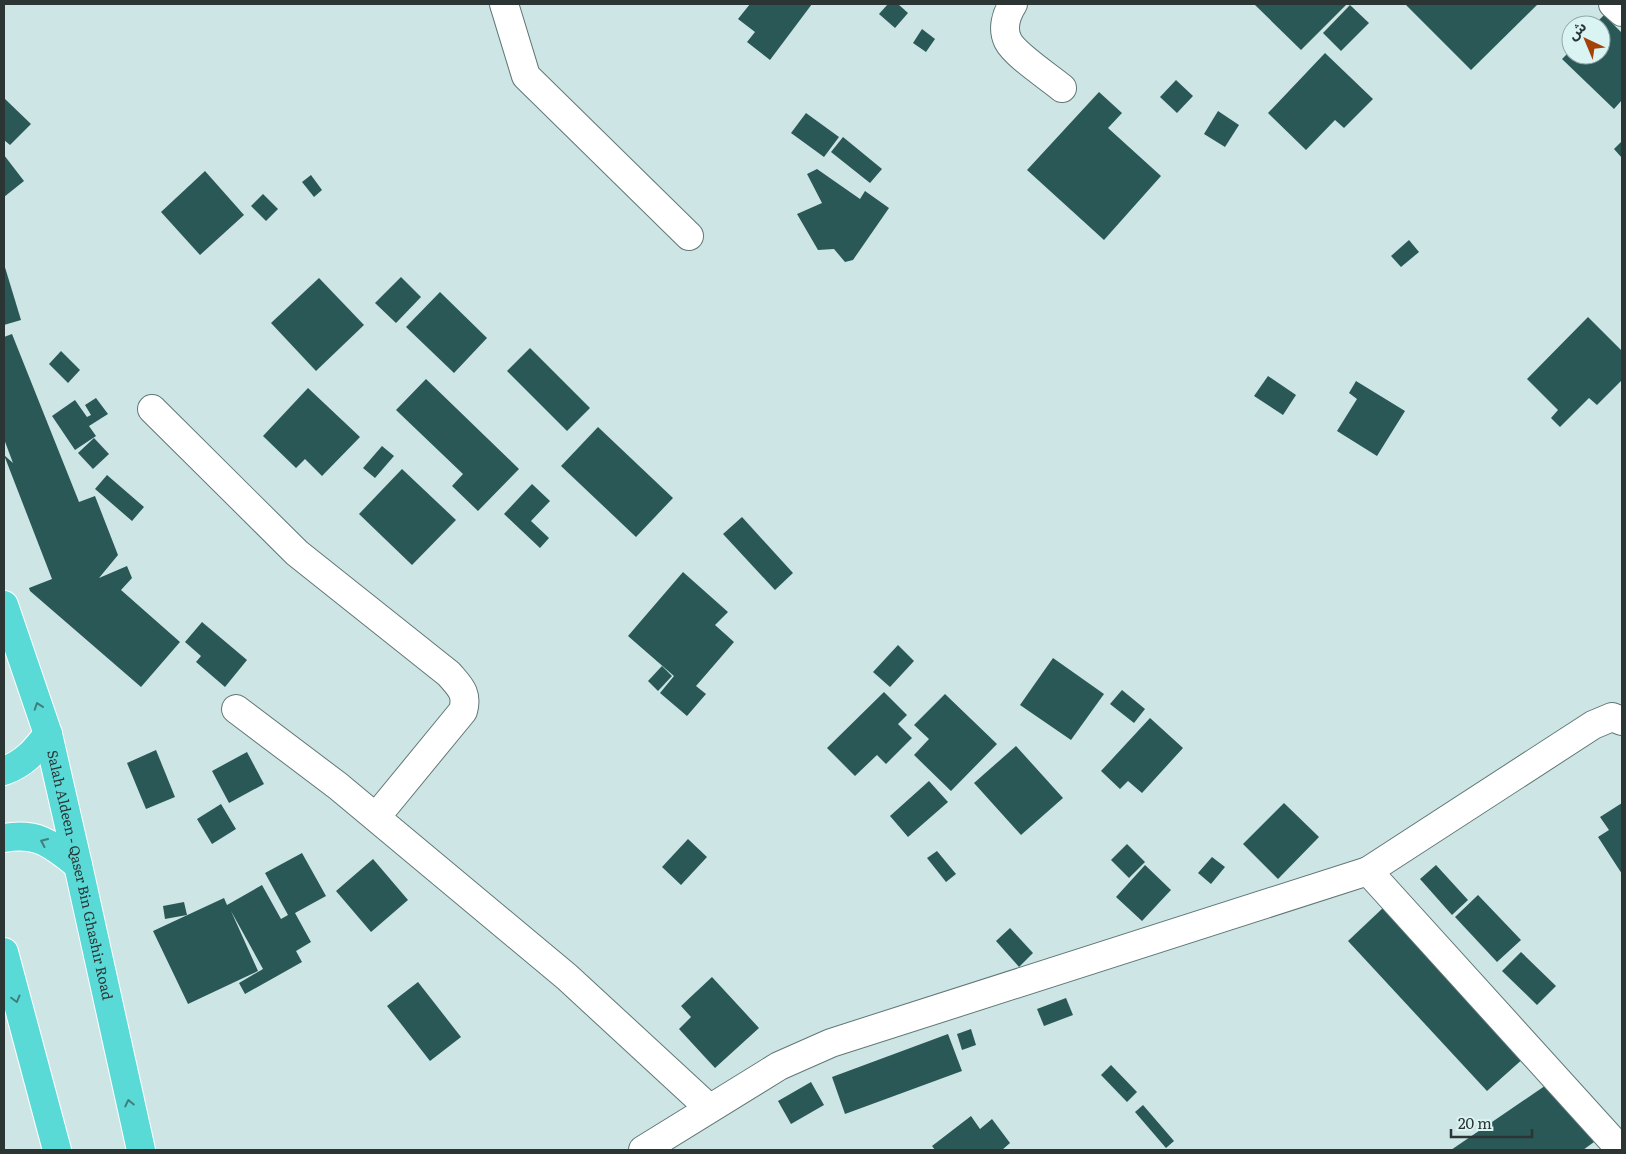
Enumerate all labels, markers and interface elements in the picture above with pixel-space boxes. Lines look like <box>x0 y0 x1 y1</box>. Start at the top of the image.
north arrow <box>1561 15 1611 65</box>
text: ش <box>1562 16 1590 44</box>
one-way arrow <box>34 702 44 711</box>
street label: Salah Aldeen - Qaser Bin Ghashir Road <box>43 748 119 1002</box>
one-way arrow <box>40 838 49 848</box>
one-way arrow <box>11 994 21 1002</box>
one-way arrow <box>124 1098 135 1107</box>
scale bar <box>1451 1106 1532 1138</box>
text: 20 m <box>1458 1111 1492 1134</box>

